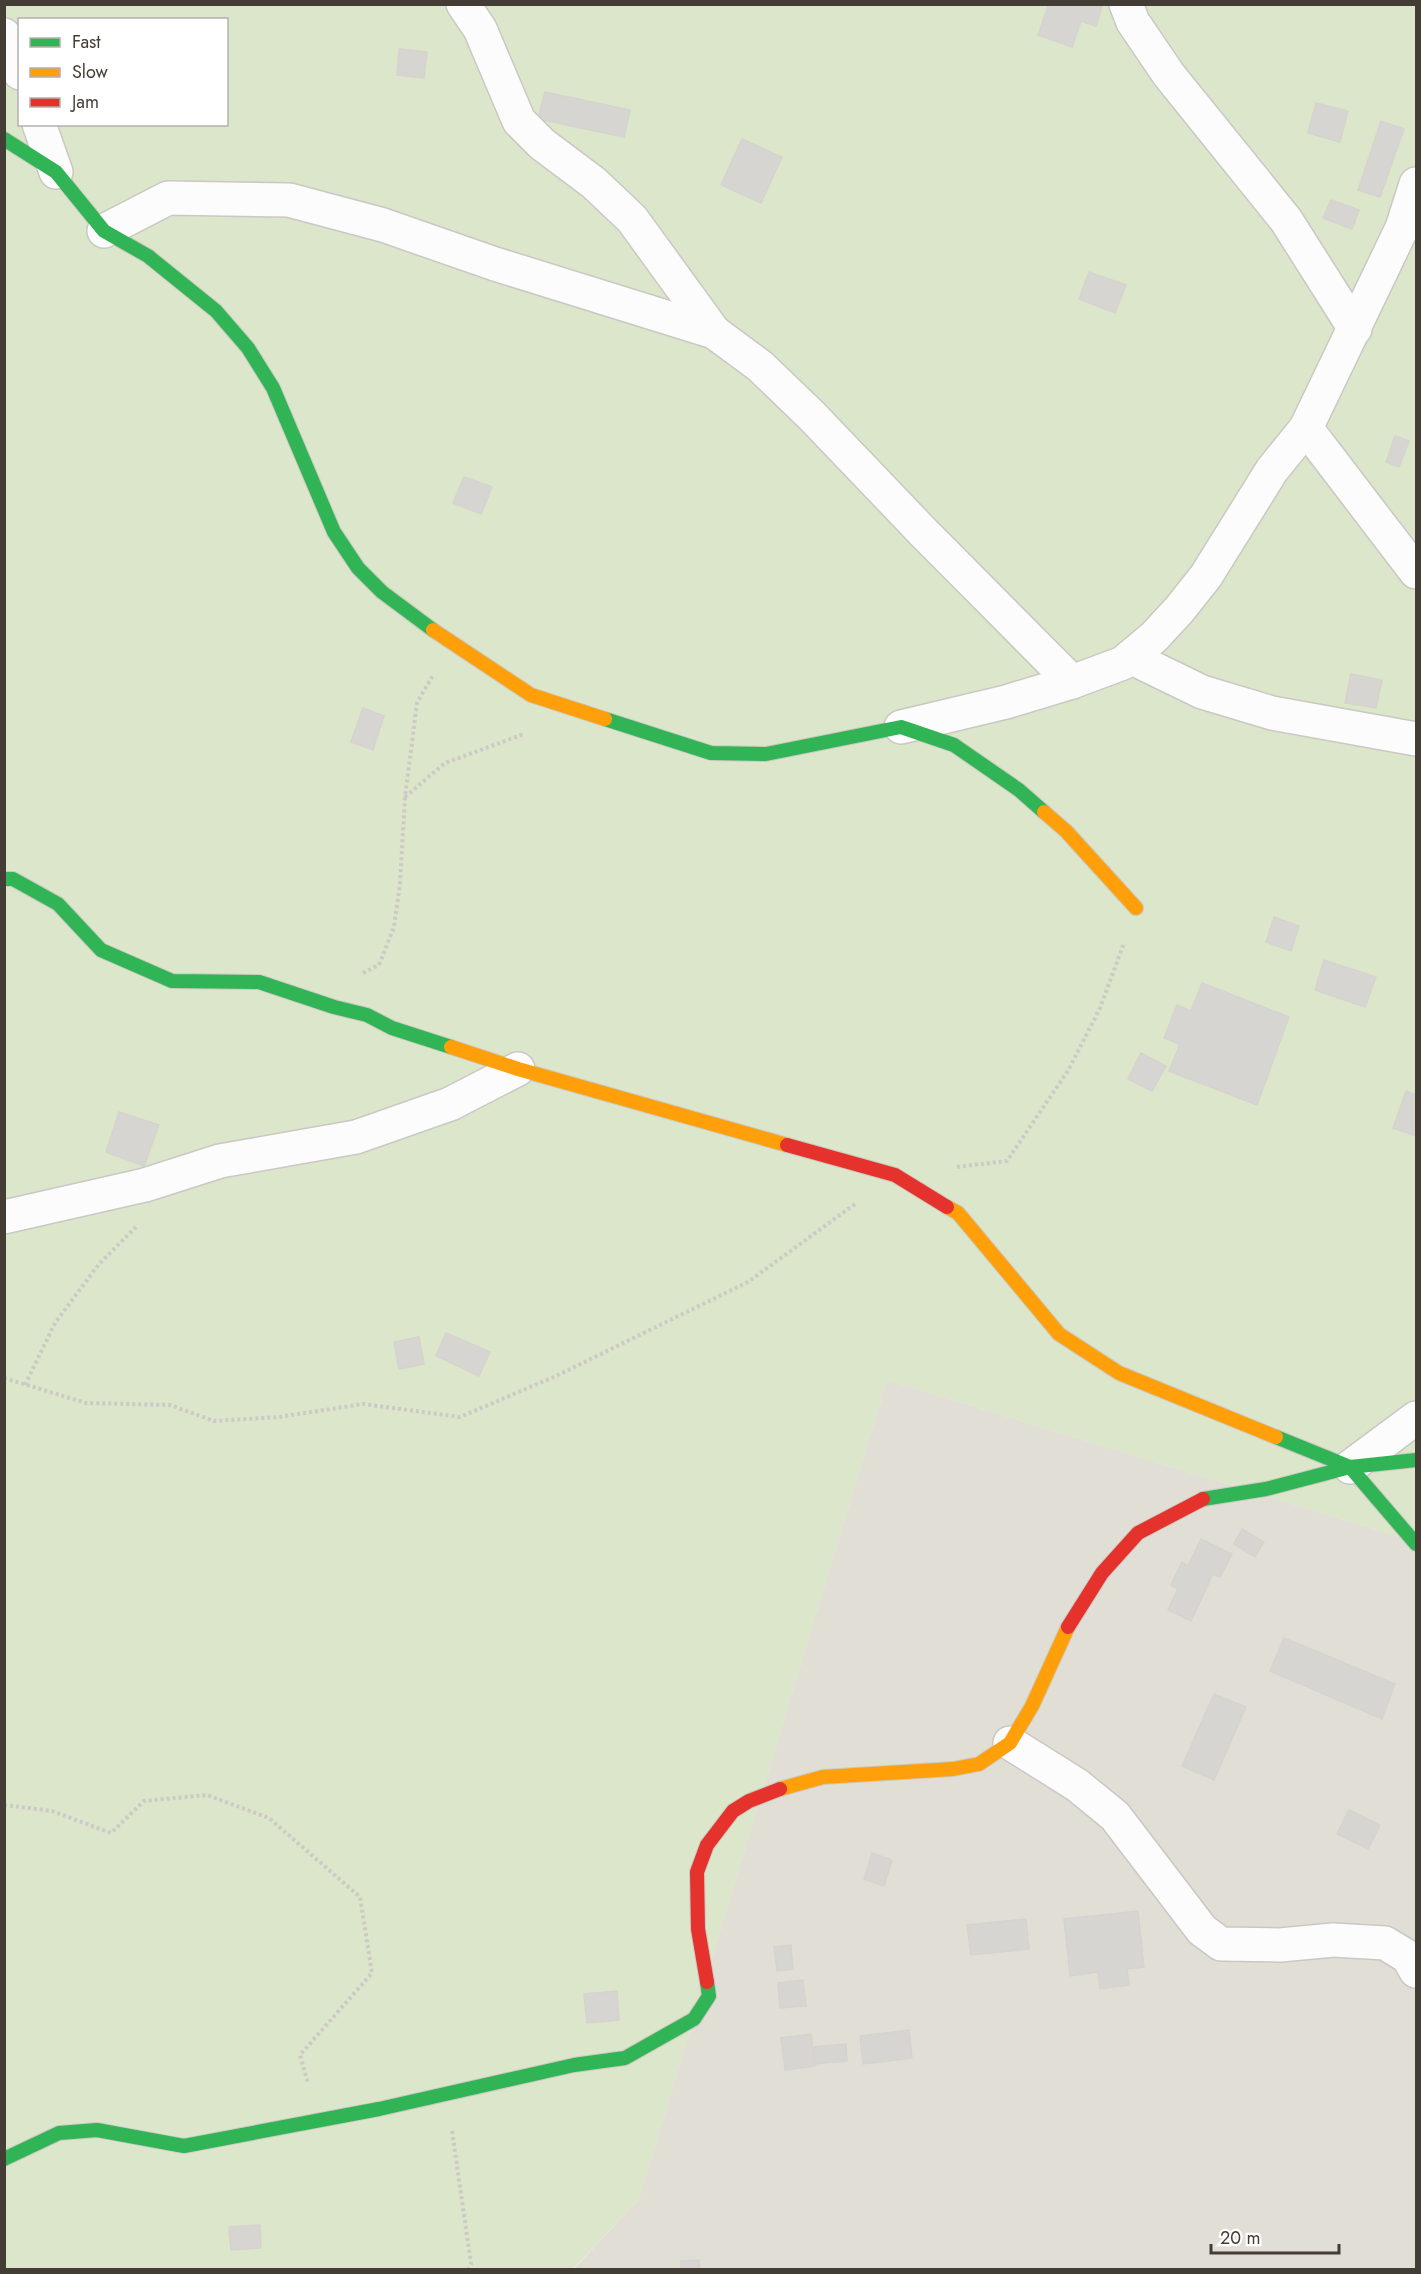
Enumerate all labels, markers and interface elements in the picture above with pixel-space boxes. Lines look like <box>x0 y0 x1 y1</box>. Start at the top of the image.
legend <box>18 18 228 126</box>
text: Fast <box>72 29 101 55</box>
text: Slow <box>72 59 109 85</box>
text: Jam <box>70 89 99 115</box>
scale bar <box>1211 2217 1338 2255</box>
text: 20 m <box>1220 2225 1260 2251</box>

